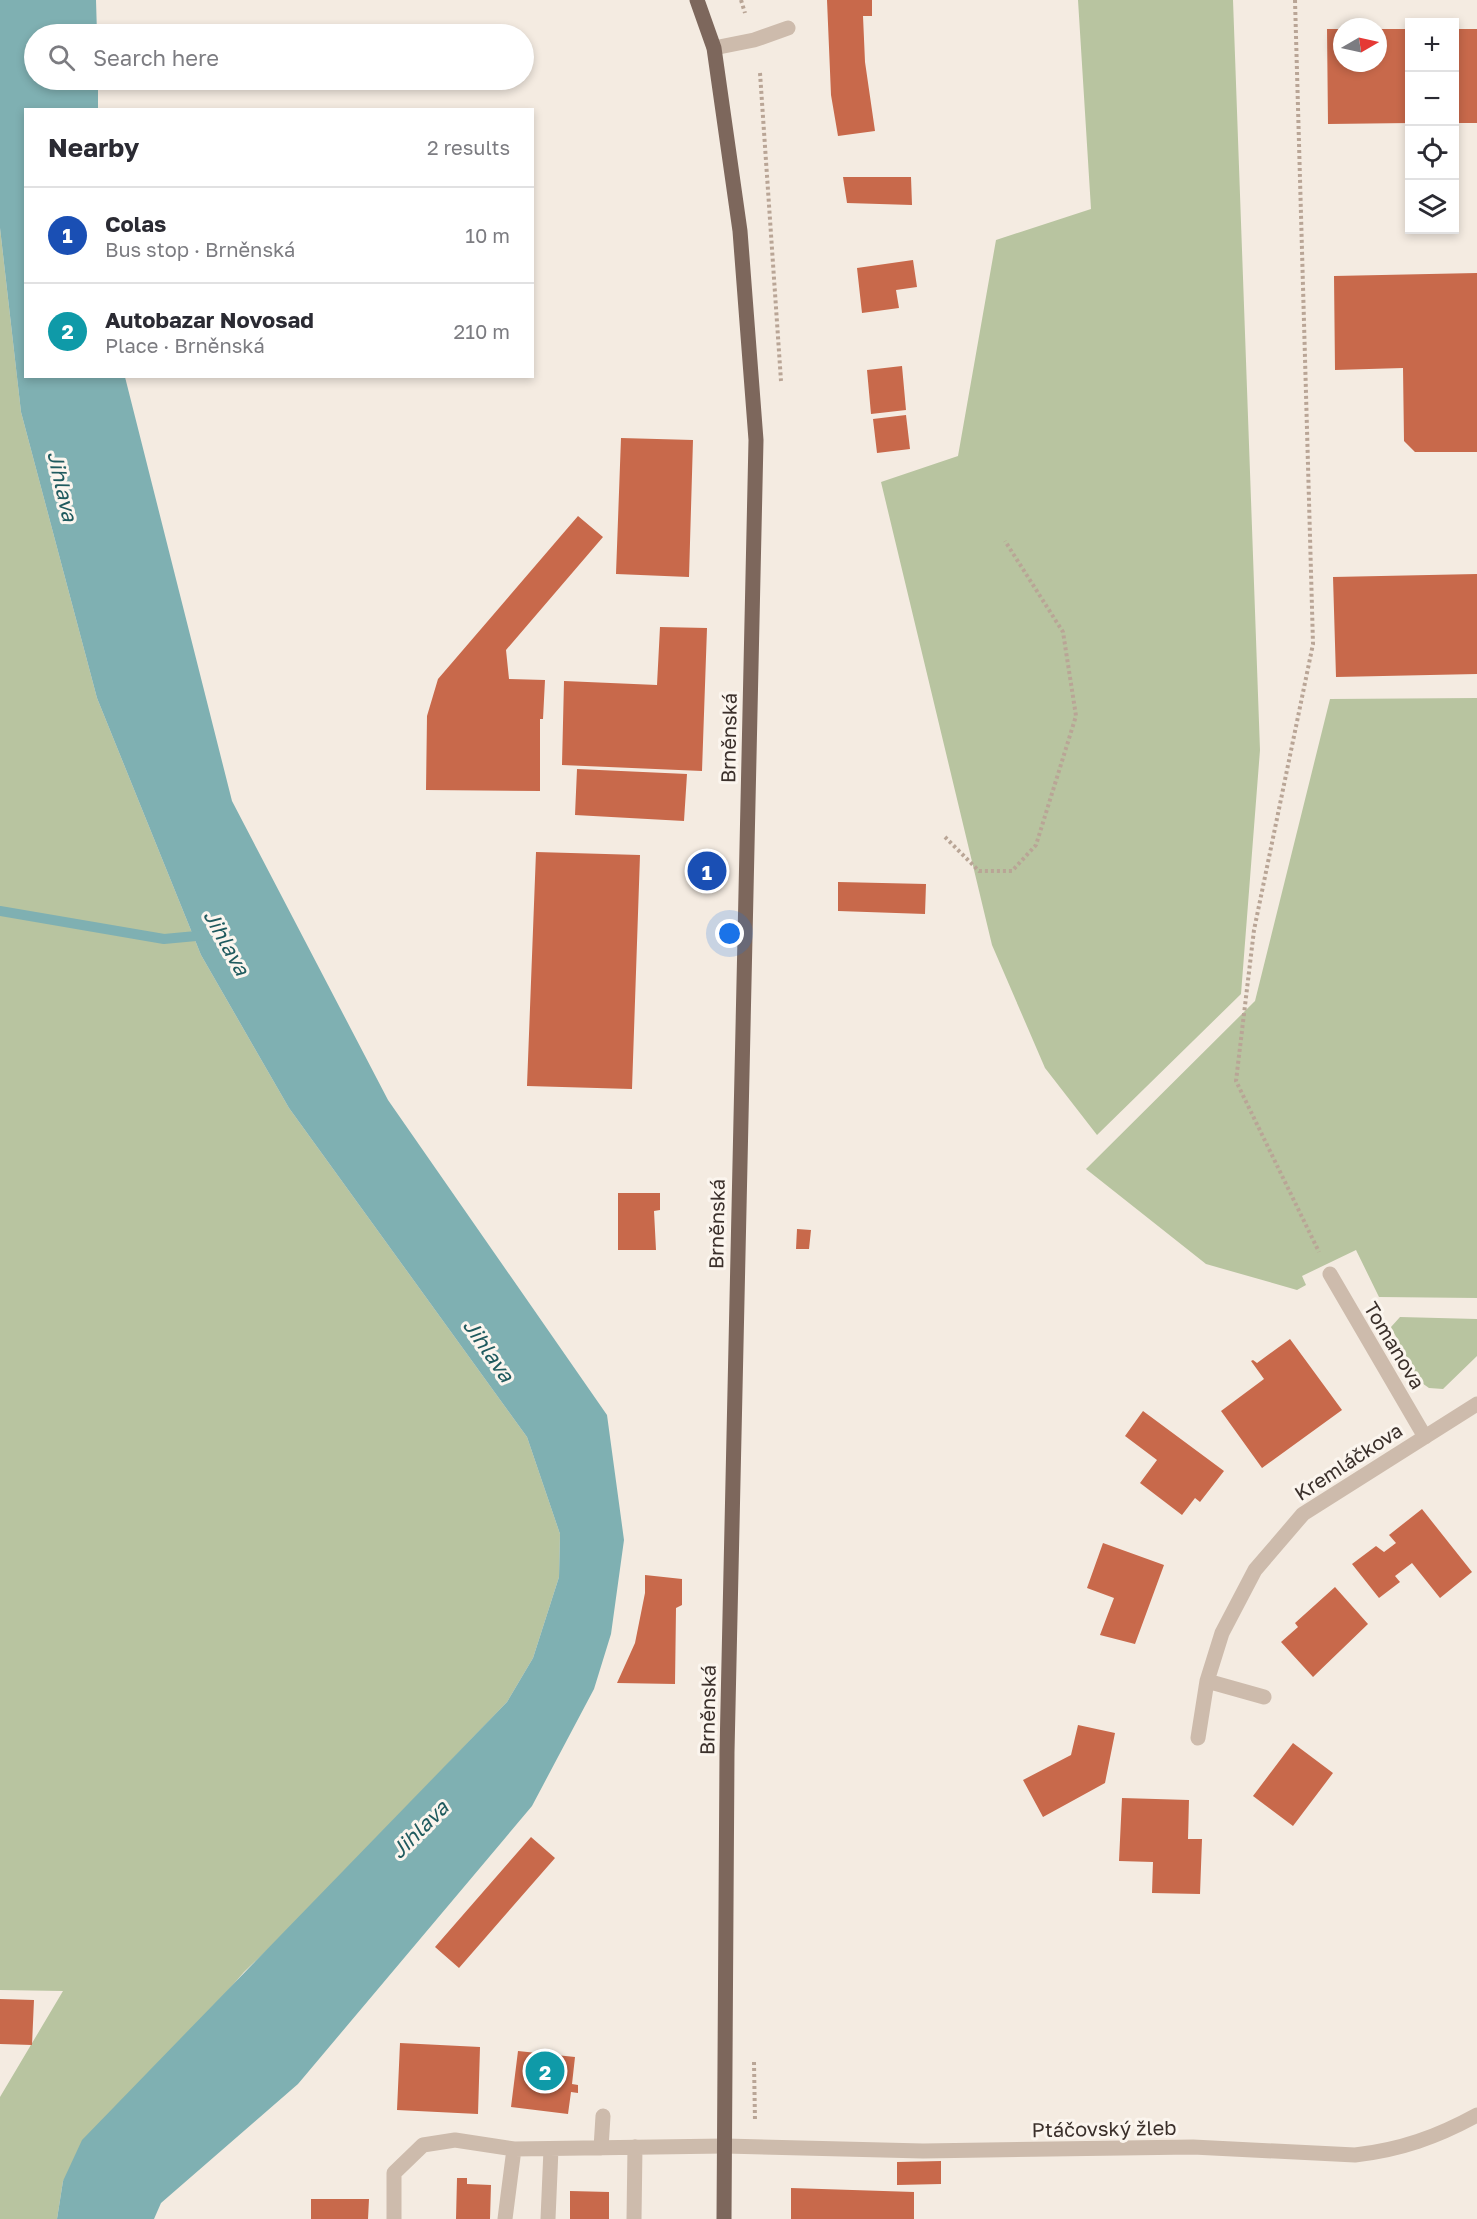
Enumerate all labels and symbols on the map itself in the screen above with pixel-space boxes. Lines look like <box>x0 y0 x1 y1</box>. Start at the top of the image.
north arrow <box>1333 18 1387 72</box>
water label: Jihlava <box>42 448 84 525</box>
street label: Brněnská <box>715 693 741 783</box>
pin: 1 <box>688 848 726 894</box>
water label: Jihlava <box>198 904 256 980</box>
your location <box>715 919 744 948</box>
street label: Brněnská <box>703 1179 729 1269</box>
street label: Tomanova <box>1360 1297 1430 1393</box>
water label: Jihlava <box>458 1313 521 1388</box>
street label: Kremláčkova <box>1290 1417 1406 1505</box>
street label: Brněnská <box>694 1665 720 1755</box>
water label: Jihlava <box>385 1794 454 1863</box>
pin: 2 <box>526 2048 564 2094</box>
street label: Ptáčovský žleb <box>1031 2115 1177 2141</box>

